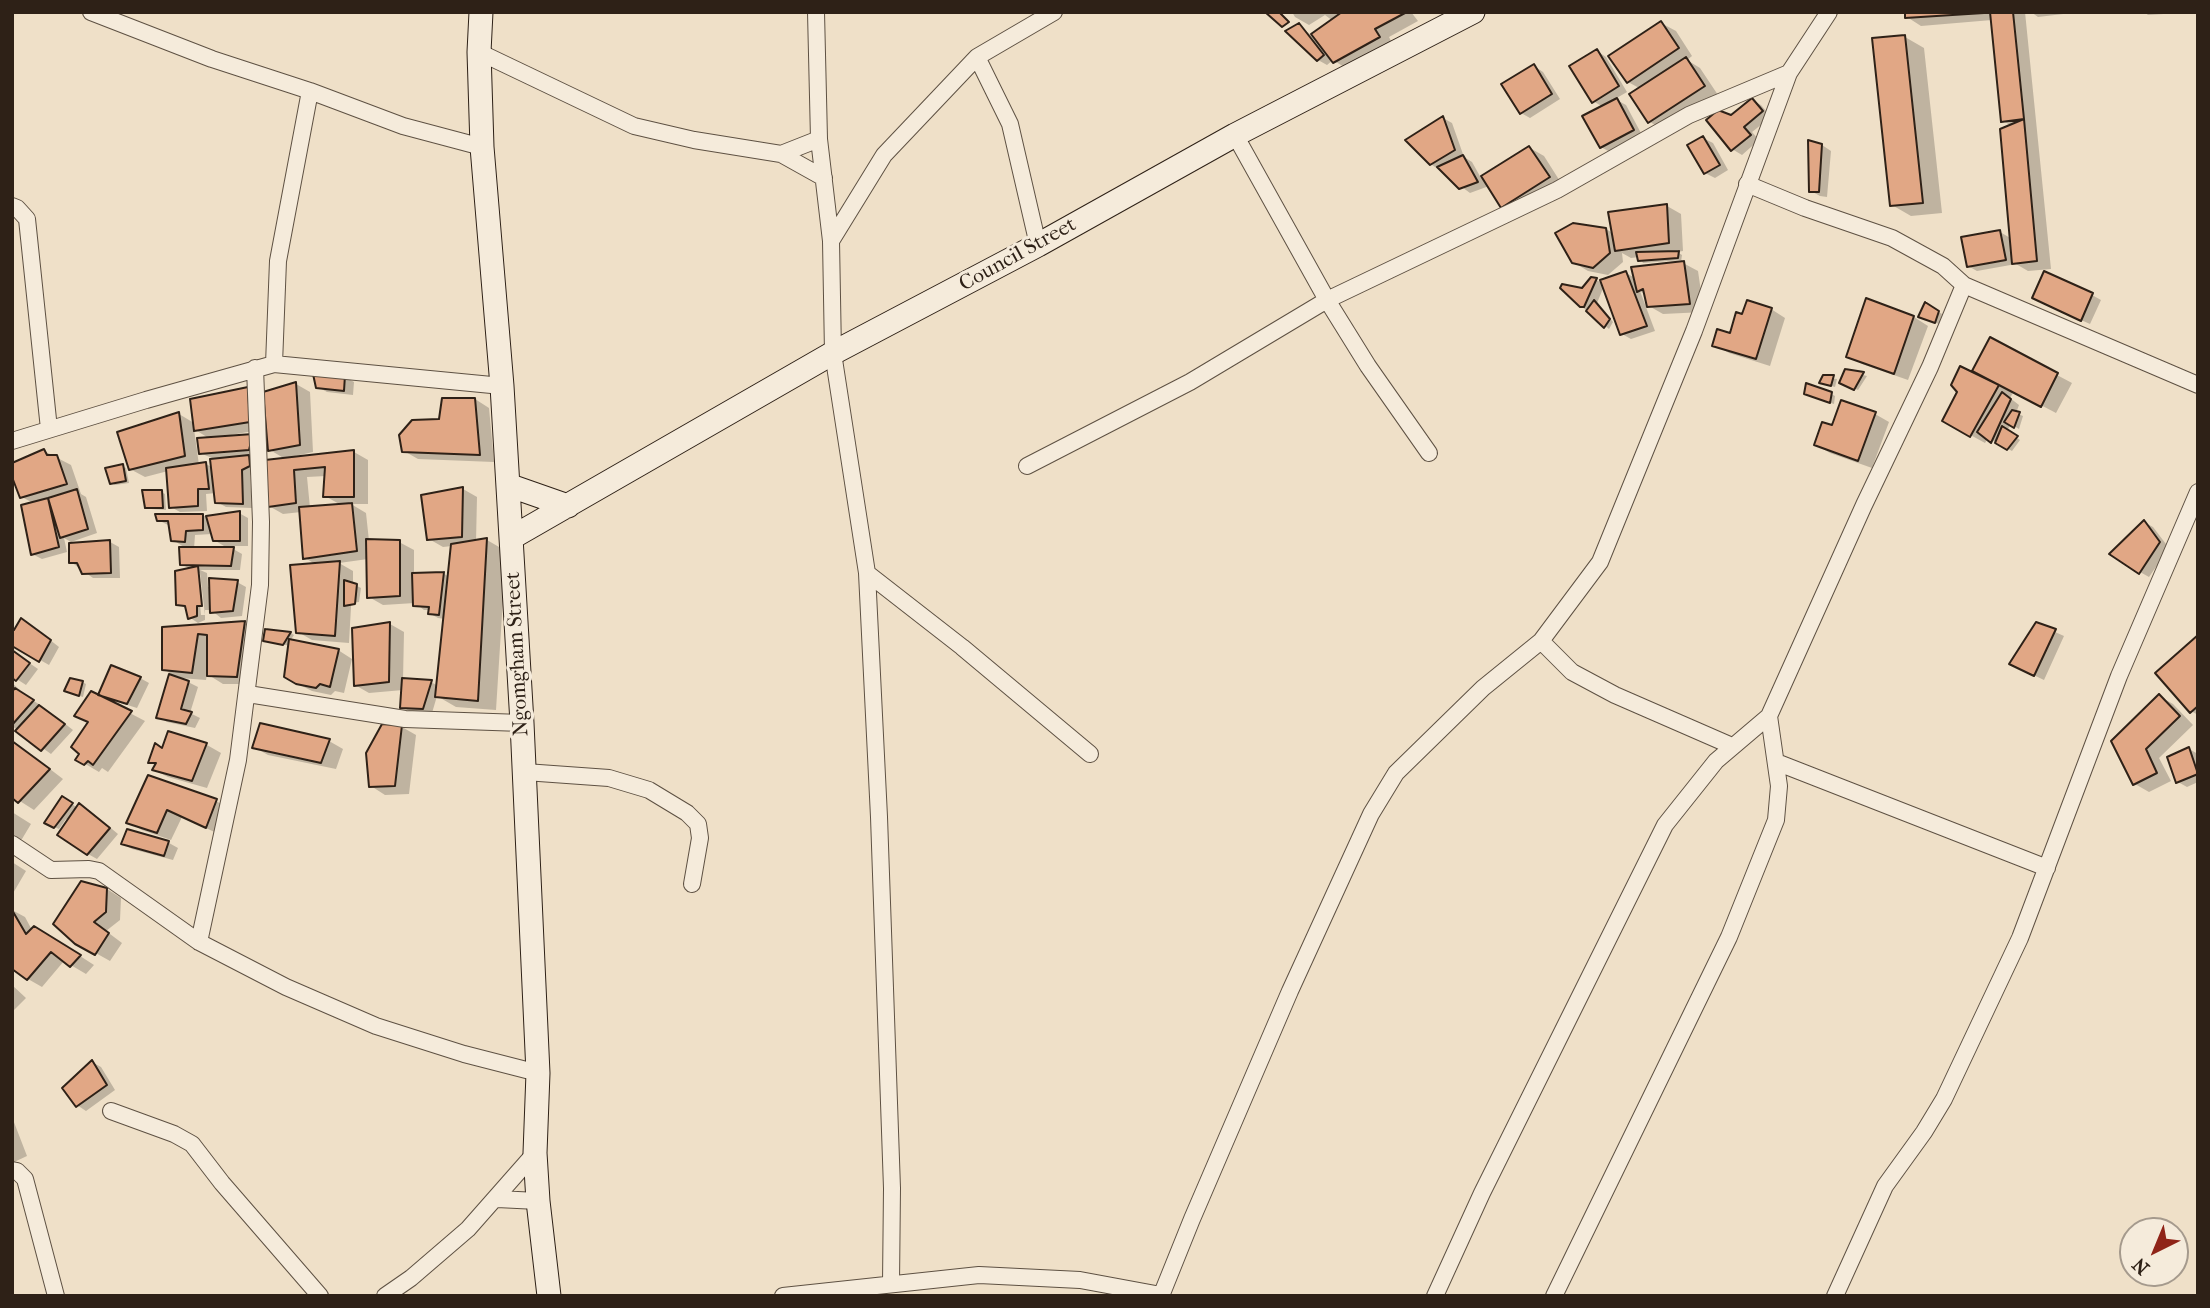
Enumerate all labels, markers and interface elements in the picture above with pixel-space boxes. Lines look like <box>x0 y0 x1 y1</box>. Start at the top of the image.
street label: Council Street <box>955 213 1081 297</box>
street label: Ngomgham Street <box>501 571 535 737</box>
north arrow <box>2119 1217 2189 1287</box>
text: N <box>2128 1253 2154 1279</box>

